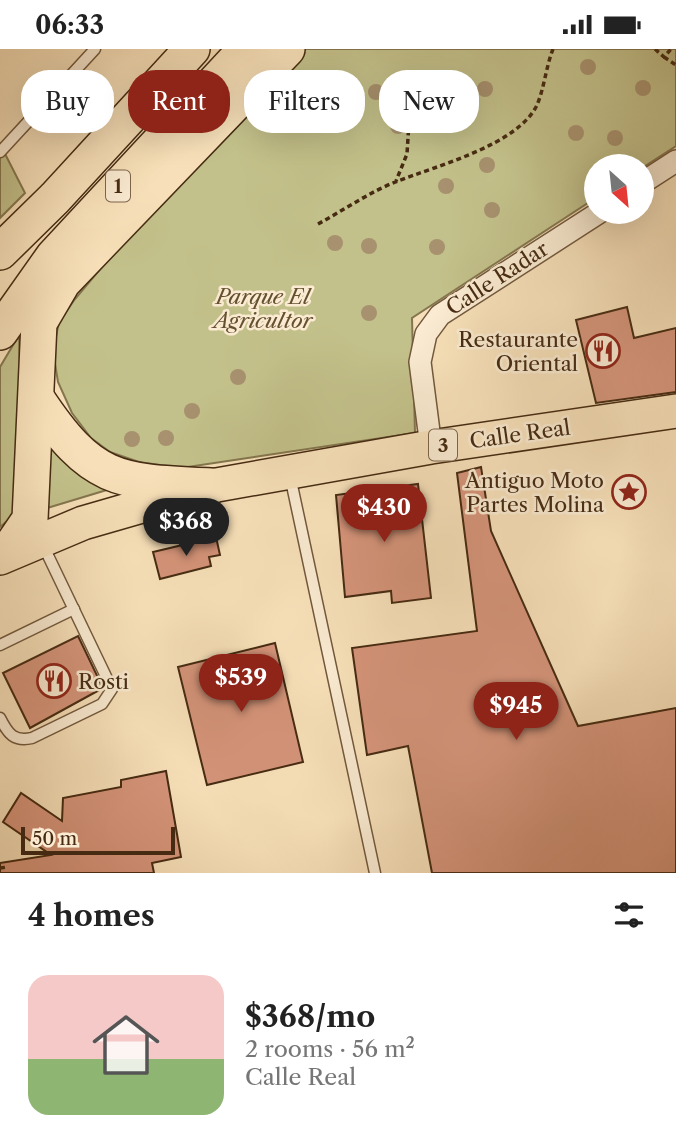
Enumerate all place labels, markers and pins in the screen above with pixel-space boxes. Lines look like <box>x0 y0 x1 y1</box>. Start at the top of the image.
place label: Restaurante Oriental <box>458 327 578 376</box>
restaurant icon: Restaurante Oriental <box>584 332 622 370</box>
place label: Antiguo Moto Partes Molina <box>464 468 605 517</box>
place icon: Antiguo Moto Partes Molina <box>610 473 648 511</box>
pin: $430 <box>343 484 425 544</box>
pin: $368 <box>145 498 227 558</box>
pin: $539 <box>200 655 282 714</box>
restaurant icon: Rosti <box>35 662 73 700</box>
place label: Rosti <box>78 669 129 694</box>
pin: $945 <box>475 683 557 742</box>

